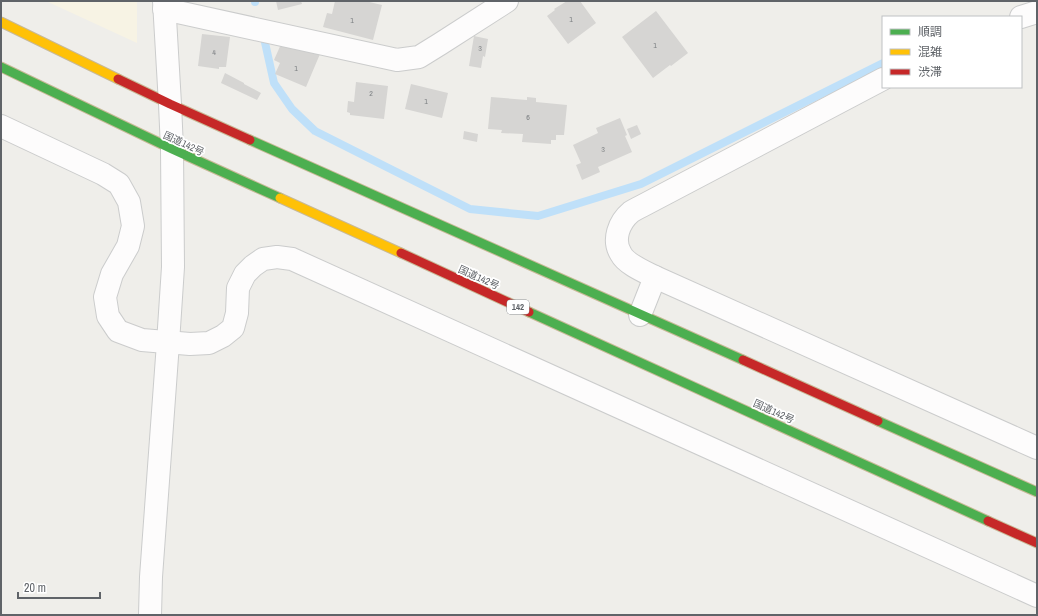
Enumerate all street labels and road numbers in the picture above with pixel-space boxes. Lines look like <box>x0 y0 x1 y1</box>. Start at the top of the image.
street label: 国道142号 <box>161 128 206 159</box>
street label: 国道142号 <box>456 263 501 292</box>
road number: 142 <box>507 300 529 314</box>
street label: 国道142号 <box>751 397 796 426</box>

